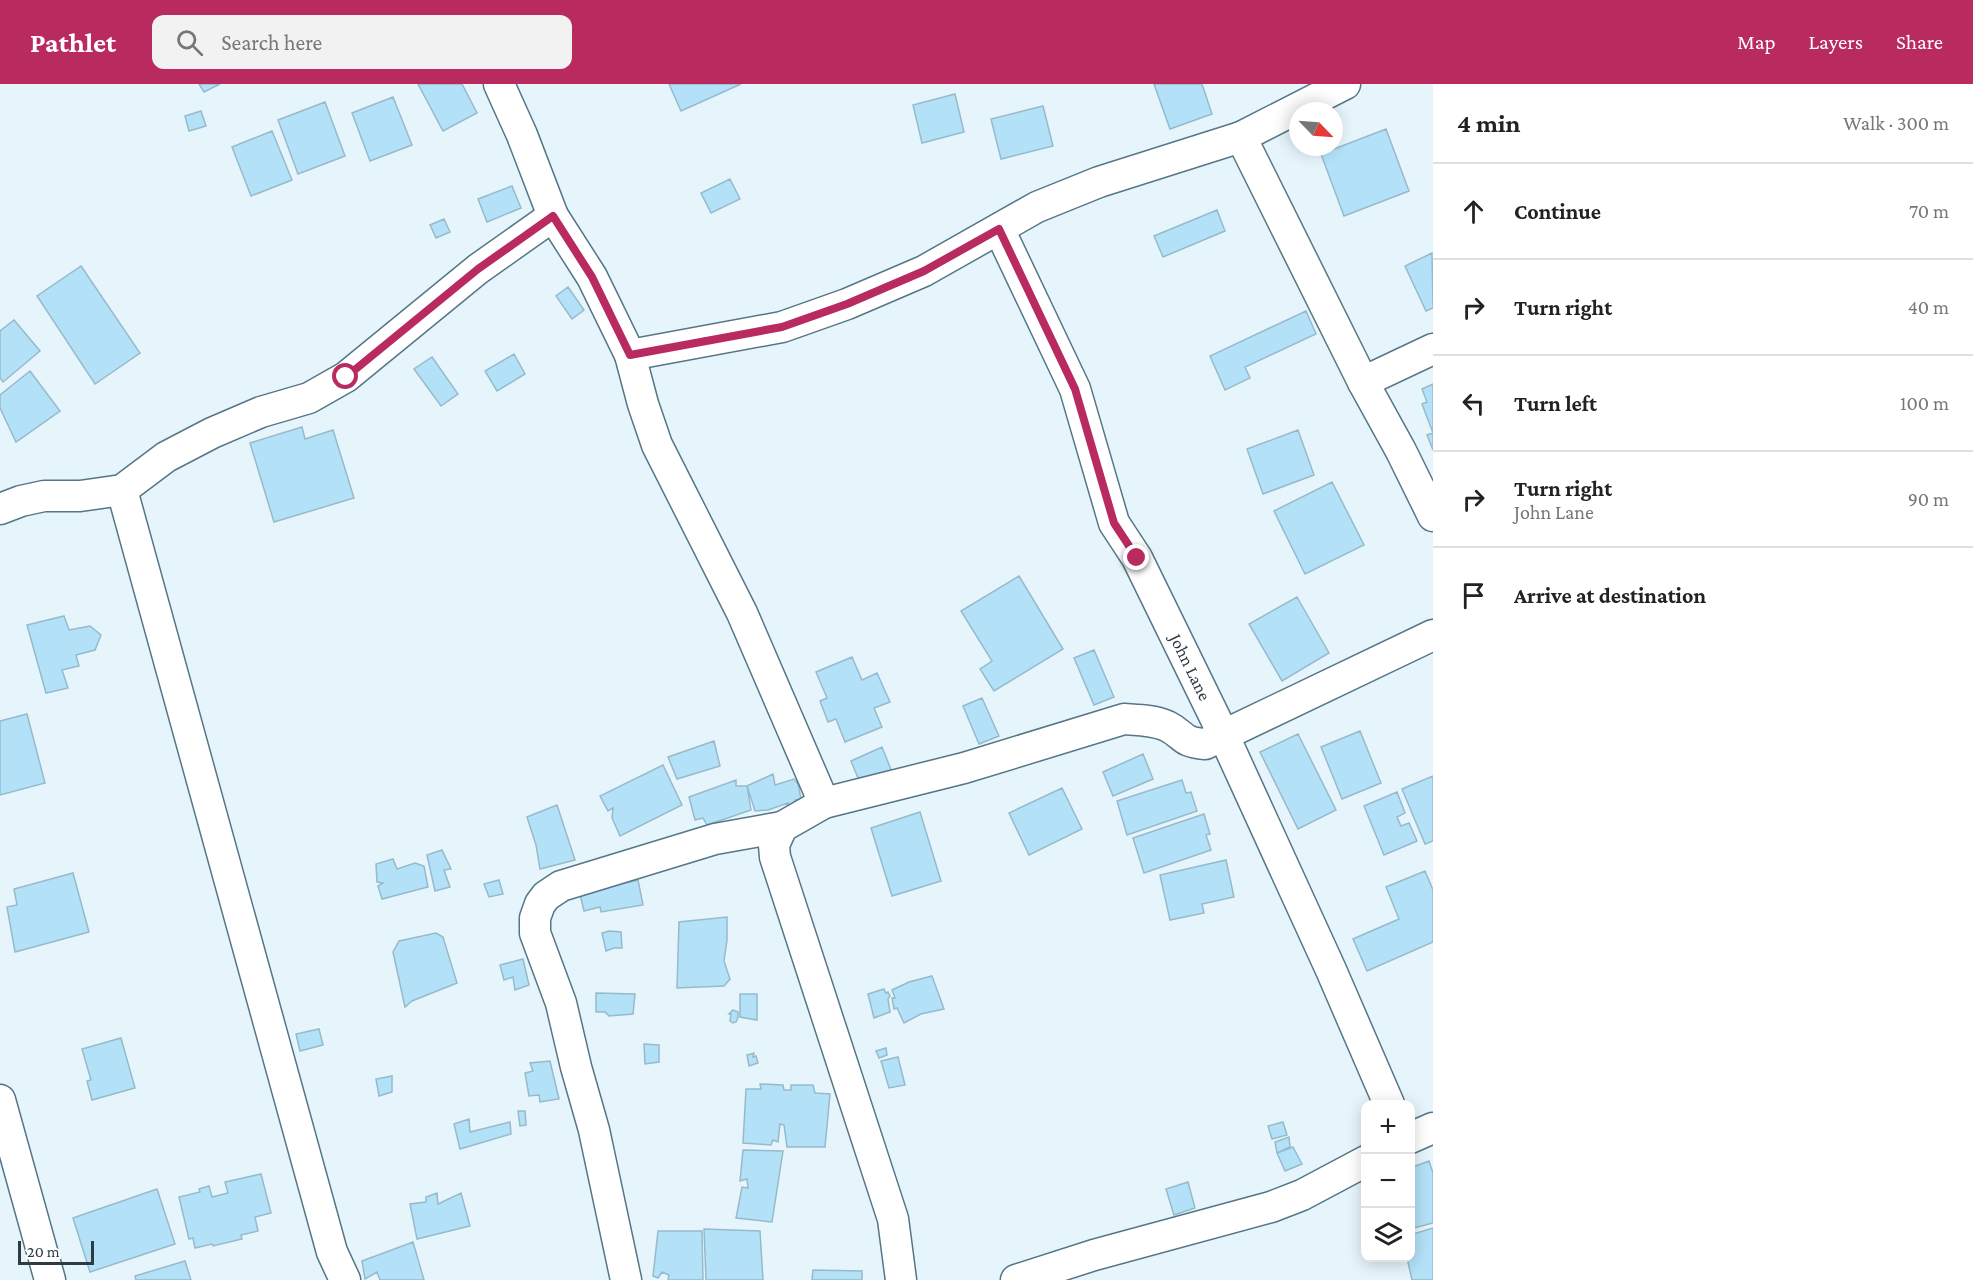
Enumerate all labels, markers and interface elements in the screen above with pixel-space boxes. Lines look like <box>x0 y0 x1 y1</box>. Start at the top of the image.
search box <box>152 15 572 69</box>
icon: search <box>173 26 206 59</box>
text: Pathlet <box>30 27 116 58</box>
text: Search here <box>221 30 322 55</box>
text: Map <box>1737 30 1776 54</box>
text: Layers <box>1809 30 1863 54</box>
text: Share <box>1896 30 1943 54</box>
north arrow <box>1289 102 1343 156</box>
text: 4 min <box>1457 109 1521 138</box>
text: Walk · 300 m <box>1843 112 1949 134</box>
icon: ahead <box>1457 195 1490 228</box>
text: Continue <box>1514 199 1601 224</box>
text: 70 m <box>1909 200 1949 222</box>
icon: right <box>1457 291 1490 324</box>
text: Turn right <box>1514 295 1612 320</box>
text: 40 m <box>1908 296 1949 318</box>
route start <box>332 363 358 389</box>
icon: left <box>1457 387 1490 420</box>
text: Turn left <box>1514 391 1597 416</box>
text: 100 m <box>1900 392 1949 414</box>
text: Turn right <box>1514 476 1612 501</box>
icon: right <box>1457 483 1490 516</box>
text: 90 m <box>1908 488 1949 510</box>
text: John Lane <box>1514 501 1594 523</box>
route end <box>1123 544 1149 570</box>
icon: arrive <box>1457 579 1490 612</box>
text: Arrive at destination <box>1514 583 1706 608</box>
street label: John Lane <box>1165 629 1215 704</box>
map controls <box>1361 1100 1415 1262</box>
button: + <box>1361 1100 1415 1154</box>
button: − <box>1361 1154 1415 1208</box>
button: layers <box>1361 1208 1415 1262</box>
scale bar <box>18 1238 94 1266</box>
text: 20 m <box>27 1243 60 1260</box>

